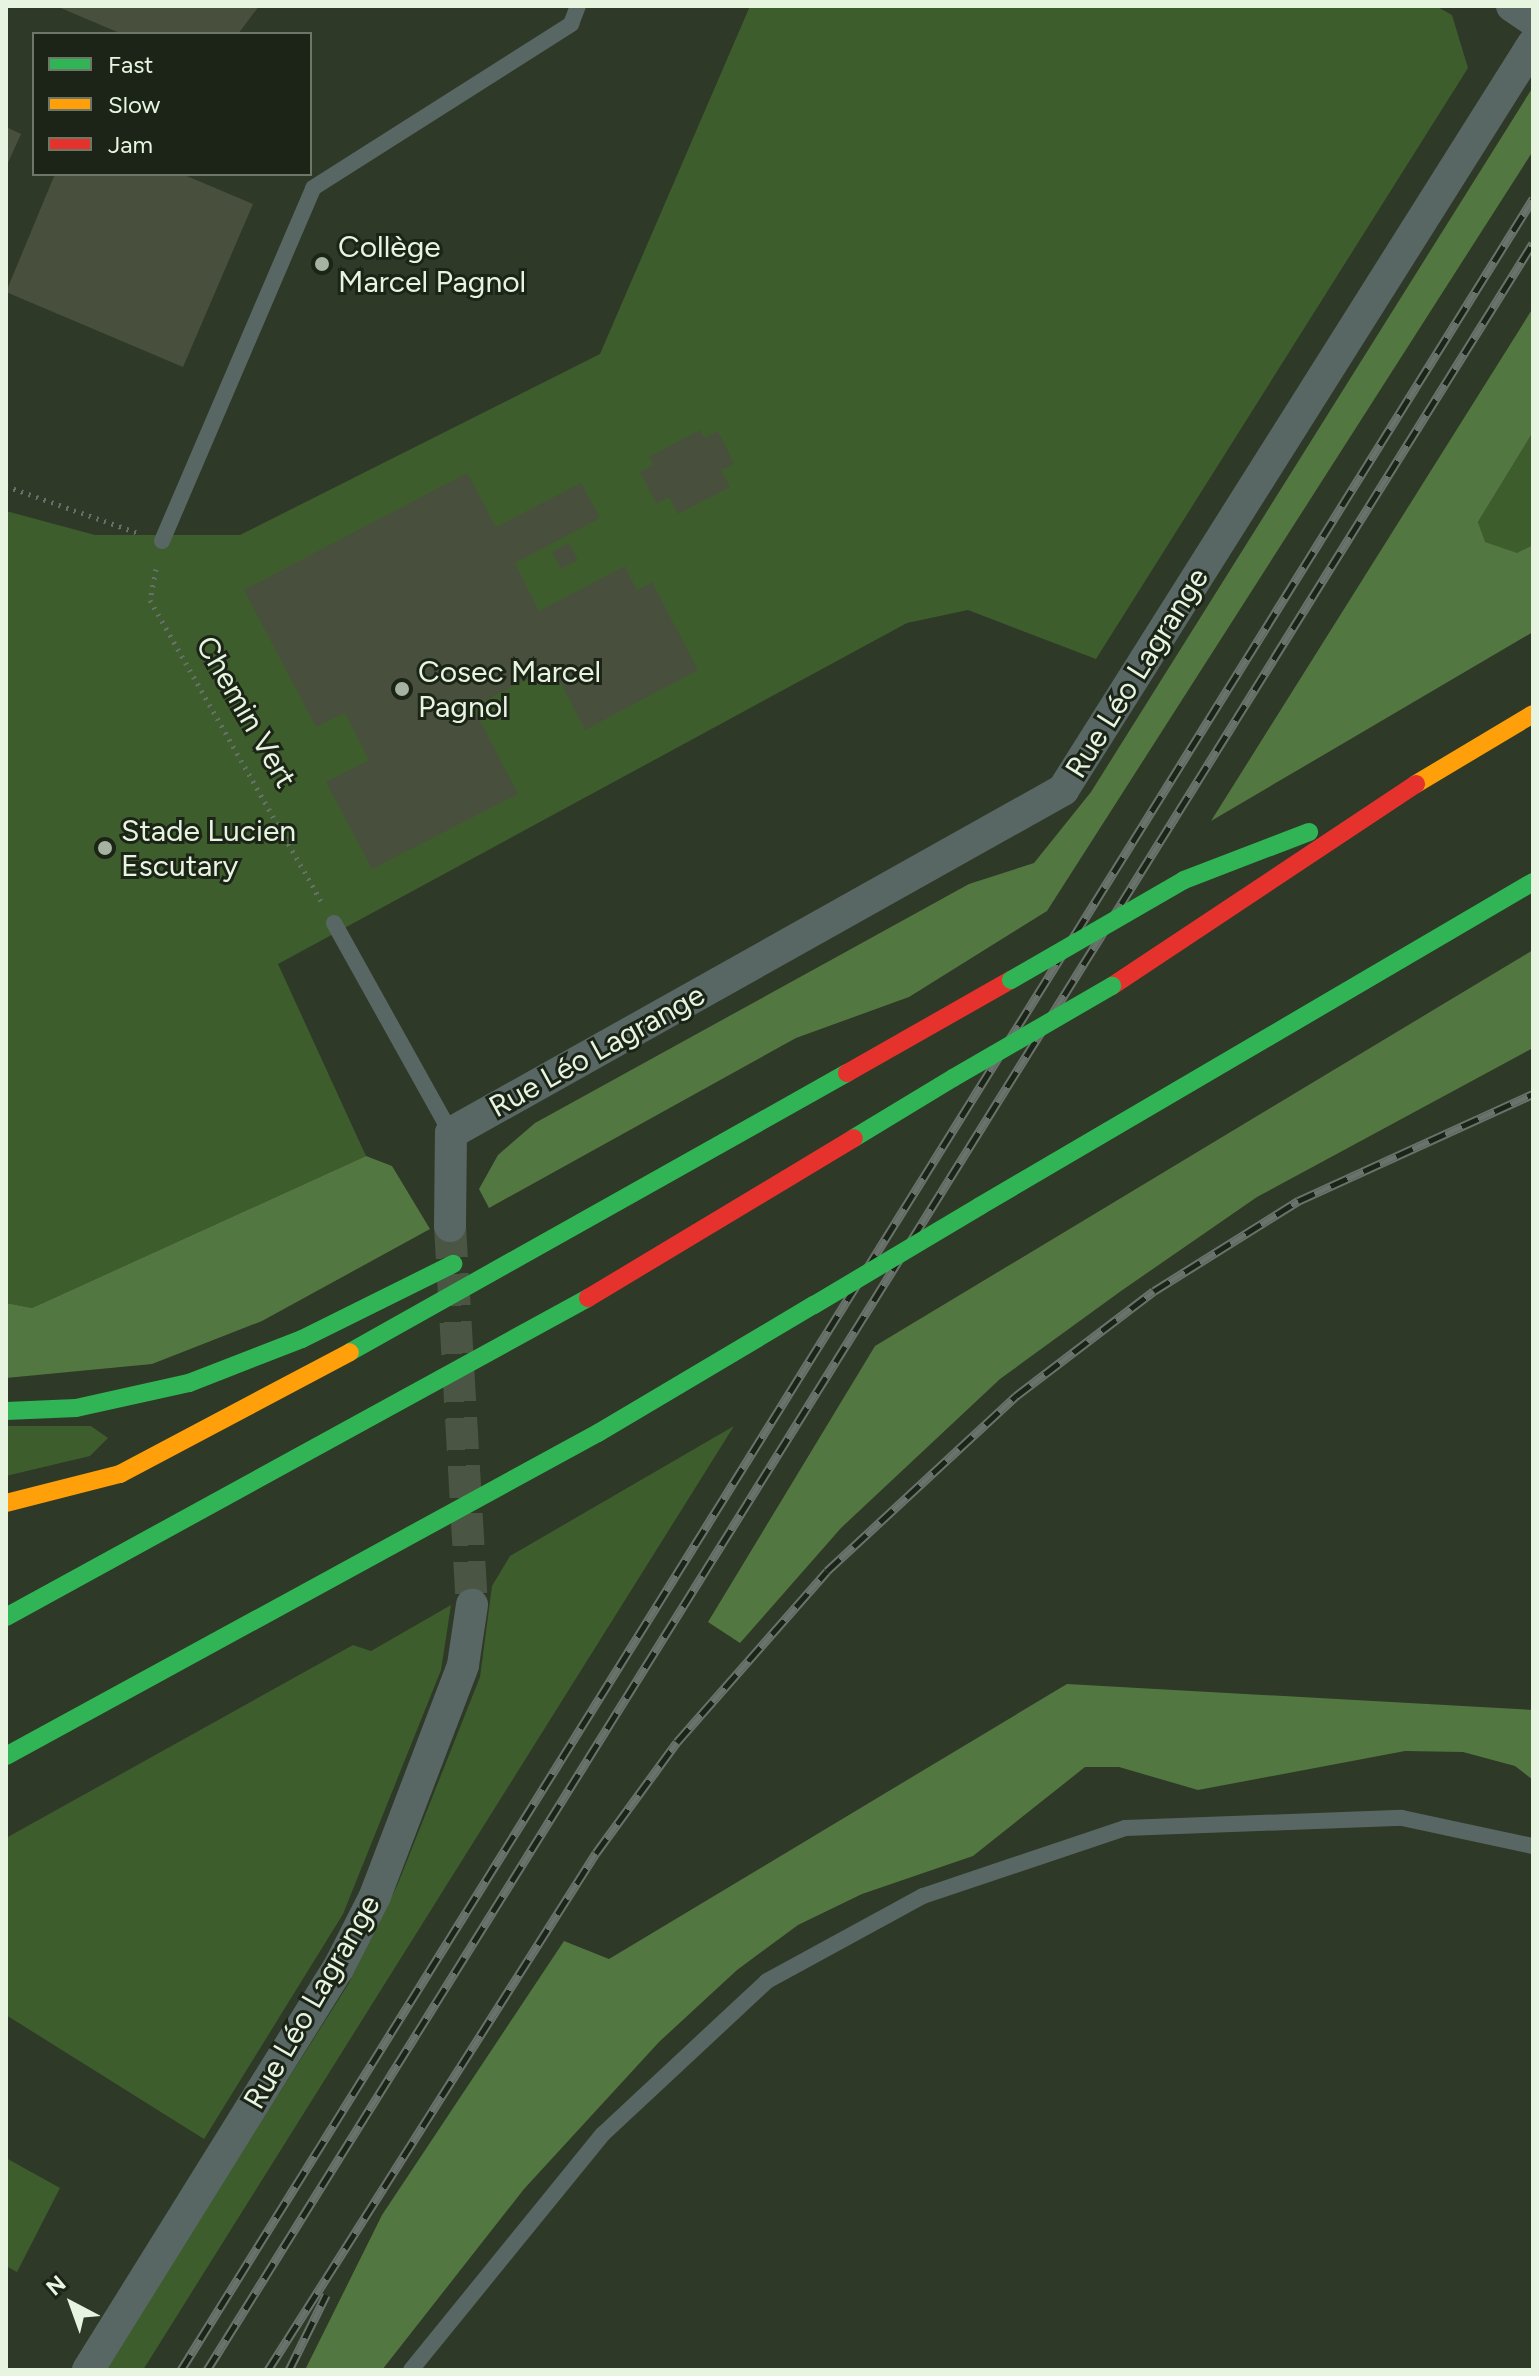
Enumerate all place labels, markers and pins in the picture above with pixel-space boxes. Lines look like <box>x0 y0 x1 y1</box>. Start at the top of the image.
place label: Collège Marcel Pagnol <box>338 229 526 300</box>
marker: Collège Marcel Pagnol <box>313 255 331 273</box>
place label: Cosec Marcel Pagnol <box>418 654 601 724</box>
marker: Cosec Marcel Pagnol <box>393 680 411 698</box>
place label: Stade Lucien Escutary <box>121 813 296 884</box>
marker: Stade Lucien Escutary <box>96 839 114 857</box>

